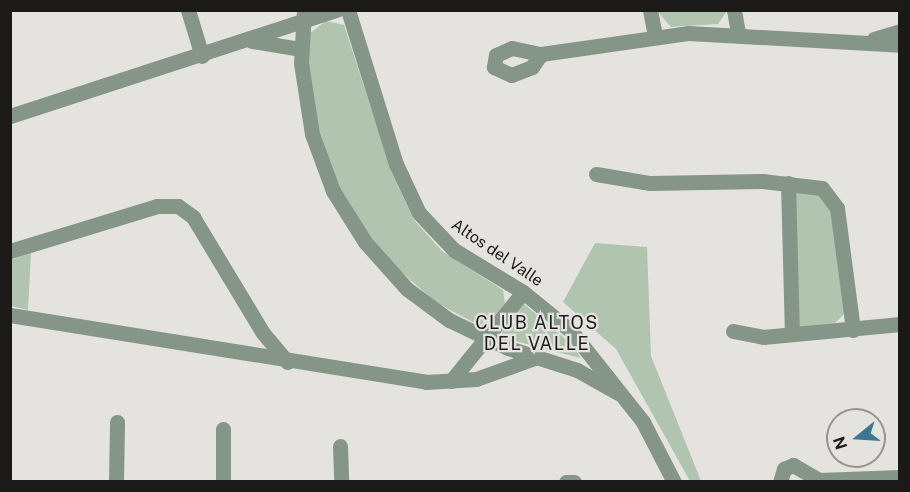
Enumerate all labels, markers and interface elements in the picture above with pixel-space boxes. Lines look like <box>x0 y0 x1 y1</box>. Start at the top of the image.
street label: Altos del Valle <box>447 215 547 291</box>
district label: CLUB ALTOS DEL VALLE <box>475 313 599 356</box>
north arrow <box>826 408 886 468</box>
text: N <box>829 434 851 452</box>

